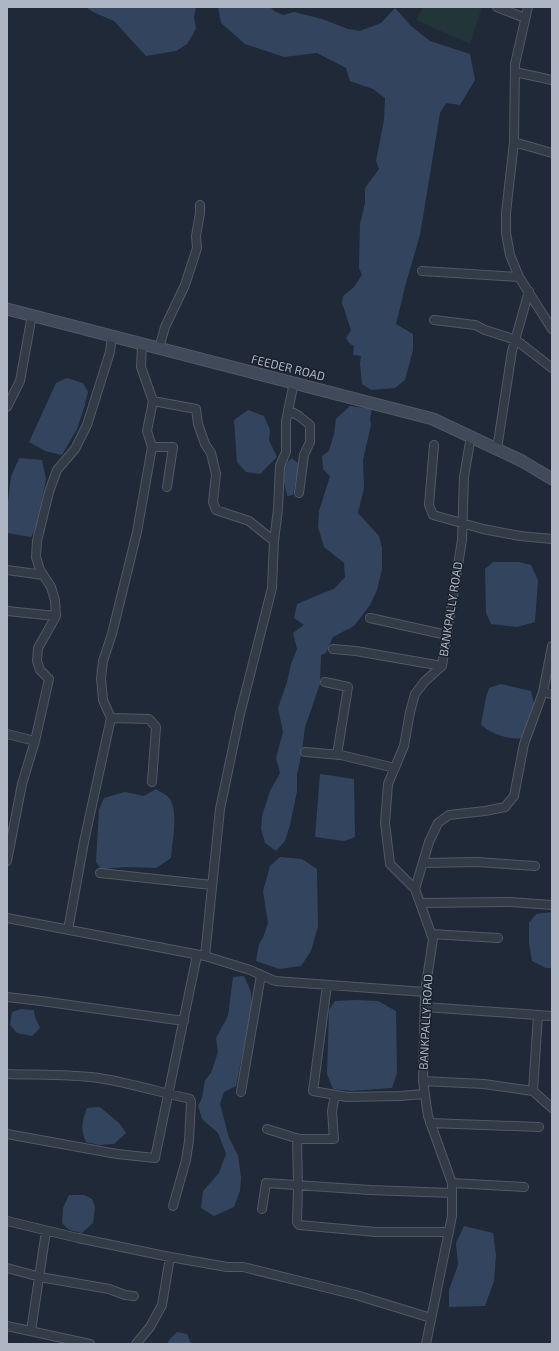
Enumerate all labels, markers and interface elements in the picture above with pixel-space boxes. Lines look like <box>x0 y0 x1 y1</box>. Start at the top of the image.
street label: FEEDER ROAD <box>250 351 327 383</box>
street label: BANKPALLY ROAD <box>436 560 464 657</box>
street label: BANKPALLY ROAD <box>416 974 435 1070</box>

